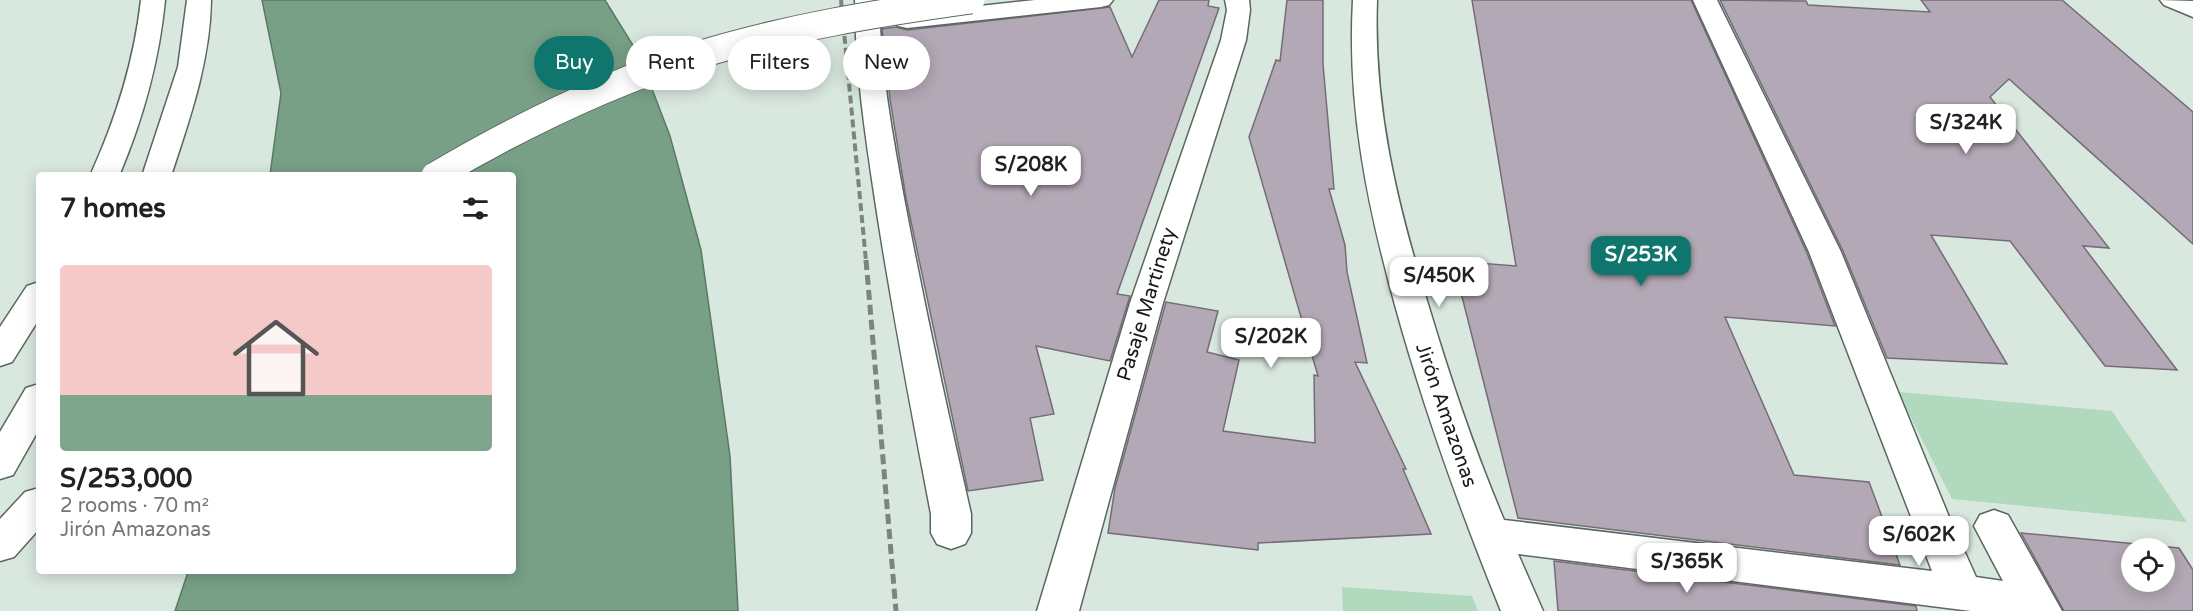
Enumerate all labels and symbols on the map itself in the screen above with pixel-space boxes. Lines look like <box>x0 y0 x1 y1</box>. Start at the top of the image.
pin: S/324K <box>1917 104 2015 155</box>
pin: S/208K <box>982 146 1080 197</box>
street label: Pasaje Martinety <box>1112 224 1182 384</box>
pin: S/253K <box>1592 236 1690 287</box>
pin: S/450K <box>1390 257 1488 308</box>
pin: S/202K <box>1222 318 1320 369</box>
street label: Jirón Amazonas <box>1410 340 1482 491</box>
pin: S/602K <box>1870 516 1968 567</box>
pin: S/365K <box>1638 543 1736 594</box>

